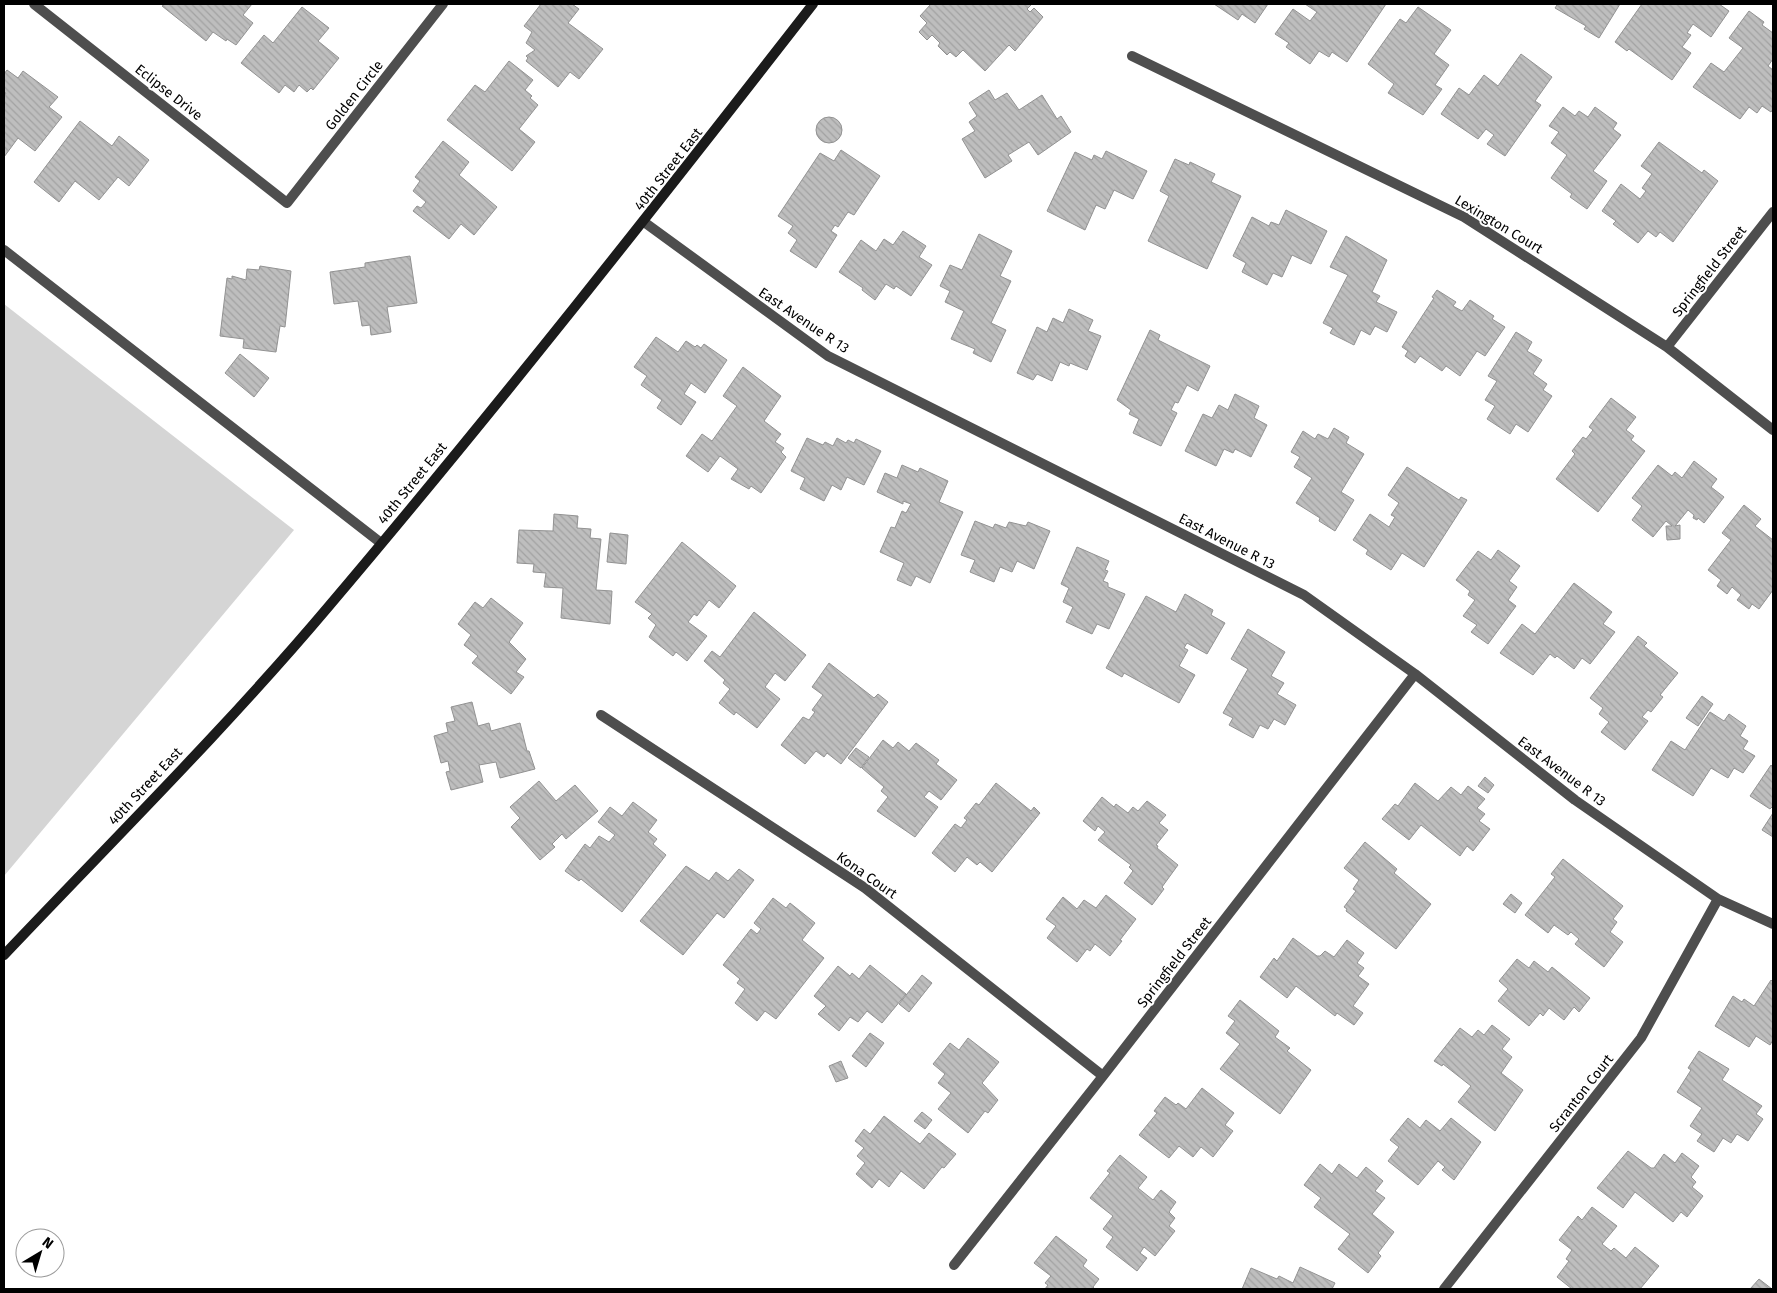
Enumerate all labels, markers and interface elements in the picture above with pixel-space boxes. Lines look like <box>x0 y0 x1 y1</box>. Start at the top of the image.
street label: Golden Circle <box>322 57 387 134</box>
street label: Eclipse Drive <box>132 61 206 124</box>
street label: 40th Street East <box>631 124 707 214</box>
street label: Lexington Court <box>1452 191 1547 258</box>
street label: Springfield Street <box>1669 222 1751 320</box>
street label: East Avenue R 13 <box>755 284 852 357</box>
street label: 40th Street East <box>374 438 451 528</box>
street label: East Avenue R 13 <box>1176 510 1278 573</box>
street label: East Avenue R 13 <box>1514 733 1609 810</box>
street label: 40th Street East <box>105 743 186 829</box>
street label: Kona Court <box>833 848 901 903</box>
street label: Springfield Street <box>1134 913 1216 1011</box>
street label: Scranton Court <box>1546 1050 1618 1136</box>
north arrow <box>15 1228 65 1278</box>
text: N <box>39 1234 57 1253</box>

